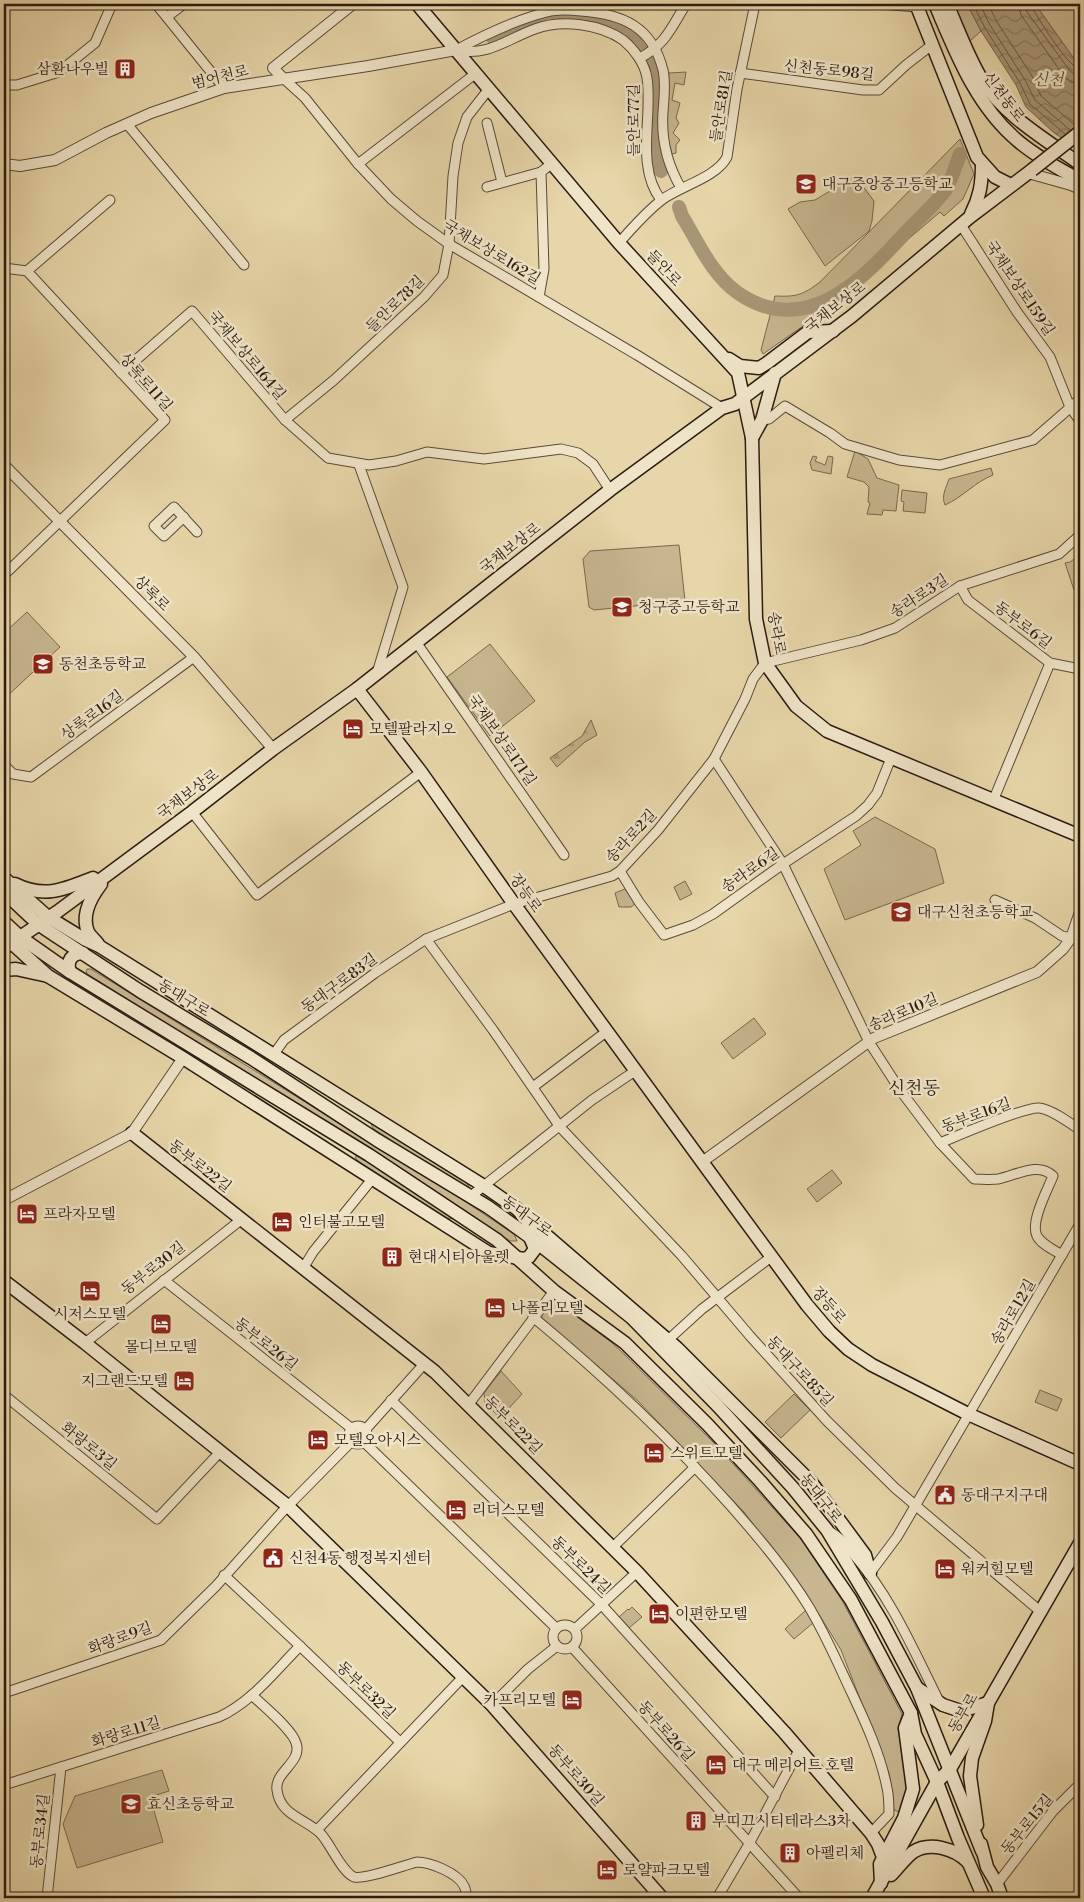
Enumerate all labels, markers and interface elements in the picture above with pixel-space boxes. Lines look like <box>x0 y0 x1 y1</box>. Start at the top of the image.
street label: 신천동로98길 <box>783 56 875 85</box>
building icon: 삼환나우빌 <box>113 57 137 81</box>
place label: 삼환나우빌 <box>37 60 109 79</box>
street label: 범어천로 <box>190 61 251 94</box>
street label: 들안로81길 <box>706 68 737 144</box>
street label: 신천동로 <box>979 68 1029 127</box>
water label: 신천 <box>1033 70 1065 90</box>
street label: 들안로77길 <box>625 83 644 157</box>
school or university icon: 대구중앙중고등학교 <box>794 172 818 196</box>
place label: 대구중앙중고등학교 <box>822 175 953 194</box>
street label: 국채보상로162길 <box>439 216 544 289</box>
street label: 국채보상로159길 <box>981 237 1058 340</box>
street label: 들안로 <box>642 246 686 291</box>
street label: 들안로78길 <box>362 272 429 337</box>
street label: 국채보상로 <box>801 277 870 337</box>
street label: 국채보상로164길 <box>204 307 290 404</box>
street label: 상록로11길 <box>115 349 176 415</box>
street label: 국채보상로 <box>476 518 545 578</box>
street label: 송라로3길 <box>886 570 952 622</box>
street label: 상록로 <box>130 571 174 616</box>
school or university icon: 청구중고등학교 <box>610 595 634 619</box>
place label: 청구중고등학교 <box>638 598 740 617</box>
street label: 동부로6길 <box>990 598 1055 653</box>
street label: 송라로 <box>763 610 790 657</box>
school or university icon: 동천초등학교 <box>31 652 55 676</box>
place label: 동천초등학교 <box>59 655 146 674</box>
street label: 상록로16길 <box>57 686 127 745</box>
street label: 국채보상로171길 <box>463 691 540 790</box>
hotel icon: 모텔팔라지오 <box>341 717 365 741</box>
place label: 모텔팔라지오 <box>369 720 456 739</box>
street label: 국채보상로 <box>154 765 223 824</box>
street label: 송라로2길 <box>602 806 661 867</box>
street label: 송라로6길 <box>717 843 783 897</box>
street label: 장등로 <box>505 870 546 917</box>
school or university icon: 대구신천초등학교 <box>889 900 913 924</box>
place label: 대구신천초등학교 <box>917 903 1033 922</box>
street label: 동대구로83길 <box>297 949 381 1018</box>
street label: 동대구로 <box>154 975 214 1022</box>
street label: 송라로10길 <box>865 989 941 1036</box>
district label: 신천동 <box>888 1077 940 1100</box>
street label: 동부로16길 <box>939 1094 1014 1137</box>
street label: 동부로22길 <box>164 1136 235 1197</box>
street label: 동대구로 <box>498 1192 556 1241</box>
hotel icon: 프라자모텔 <box>15 1202 39 1226</box>
place label: 프라자모텔 <box>43 1205 115 1224</box>
hotel icon: 인터불고모텔 <box>270 1210 294 1234</box>
place label: 인터불고모텔 <box>298 1213 385 1232</box>
street label: 동부로30길 <box>117 1237 189 1299</box>
building icon: 현대시티아울렛 <box>380 1245 404 1269</box>
place label: 현대시티아울렛 <box>408 1248 509 1267</box>
street label: 송라로12길 <box>987 1276 1040 1349</box>
hotel icon: 시저스모텔 <box>78 1279 102 1303</box>
street label: 장등로 <box>807 1283 850 1328</box>
hotel icon: 나폴리모텔 <box>483 1296 507 1320</box>
place label: 나폴리모텔 <box>511 1299 583 1318</box>
place label: 시저스모텔 <box>54 1305 126 1324</box>
hotel icon: 몰디브모텔 <box>149 1312 173 1336</box>
street label: 동부로26길 <box>230 1314 301 1375</box>
street label: 동대구로85길 <box>762 1332 837 1411</box>
place label: 몰디브모텔 <box>125 1338 197 1357</box>
hotel icon: 지그랜드모텔 <box>172 1369 196 1393</box>
place label: 지그랜드모텔 <box>81 1372 168 1391</box>
street label: 동부로22길 <box>479 1392 546 1459</box>
street label: 화랑로3길 <box>57 1418 120 1475</box>
hotel icon: 모텔오아시스 <box>306 1428 330 1452</box>
place label: 모텔오아시스 <box>334 1431 421 1450</box>
hotel icon: 스위트모텔 <box>642 1441 666 1465</box>
place label: 스위트모텔 <box>670 1444 742 1463</box>
street label: 동대구로 <box>795 1470 846 1527</box>
public building icon: 동대구지구대 <box>933 1483 957 1507</box>
place label: 동대구지구대 <box>961 1486 1048 1505</box>
hotel icon: 리더스모텔 <box>444 1498 468 1522</box>
place label: 리더스모텔 <box>472 1501 544 1520</box>
street label: 동부로24길 <box>547 1532 614 1598</box>
public building icon: 신천4동 행정복지센터 <box>261 1546 285 1570</box>
place label: 신천4동 행정복지센터 <box>289 1549 431 1568</box>
hotel icon: 워커힐모텔 <box>933 1557 957 1581</box>
place label: 워커힐모텔 <box>961 1560 1033 1579</box>
hotel icon: 이편한모텔 <box>647 1602 671 1626</box>
place label: 이편한모텔 <box>675 1605 747 1624</box>
street label: 화랑로9길 <box>85 1618 155 1659</box>
street label: 동부로32길 <box>332 1658 399 1723</box>
hotel icon: 카프리모텔 <box>560 1688 584 1712</box>
street label: 동부로 <box>944 1689 983 1737</box>
place label: 카프리모텔 <box>484 1691 556 1710</box>
street label: 동부로26길 <box>633 1697 698 1766</box>
street label: 화랑로11길 <box>89 1713 163 1752</box>
street label: 동부로30길 <box>543 1740 608 1810</box>
hotel icon: 대구 메리어트 호텔 <box>704 1753 728 1777</box>
place label: 대구 메리어트 호텔 <box>732 1756 854 1775</box>
street label: 동부로15길 <box>997 1790 1058 1859</box>
school or university icon: 효신초등학교 <box>119 1792 143 1816</box>
street label: 동부로34길 <box>27 1793 54 1870</box>
place label: 효신초등학교 <box>147 1795 234 1814</box>
building icon: 부띠끄시티테라스3차 <box>684 1809 708 1833</box>
place label: 부띠끄시티테라스3차 <box>712 1812 851 1831</box>
building icon: 아펠리체 <box>778 1841 802 1865</box>
place label: 아펠리체 <box>806 1844 864 1863</box>
hotel icon: 로얄파크모텔 <box>595 1858 619 1882</box>
place label: 로얄파크모텔 <box>623 1861 710 1880</box>

